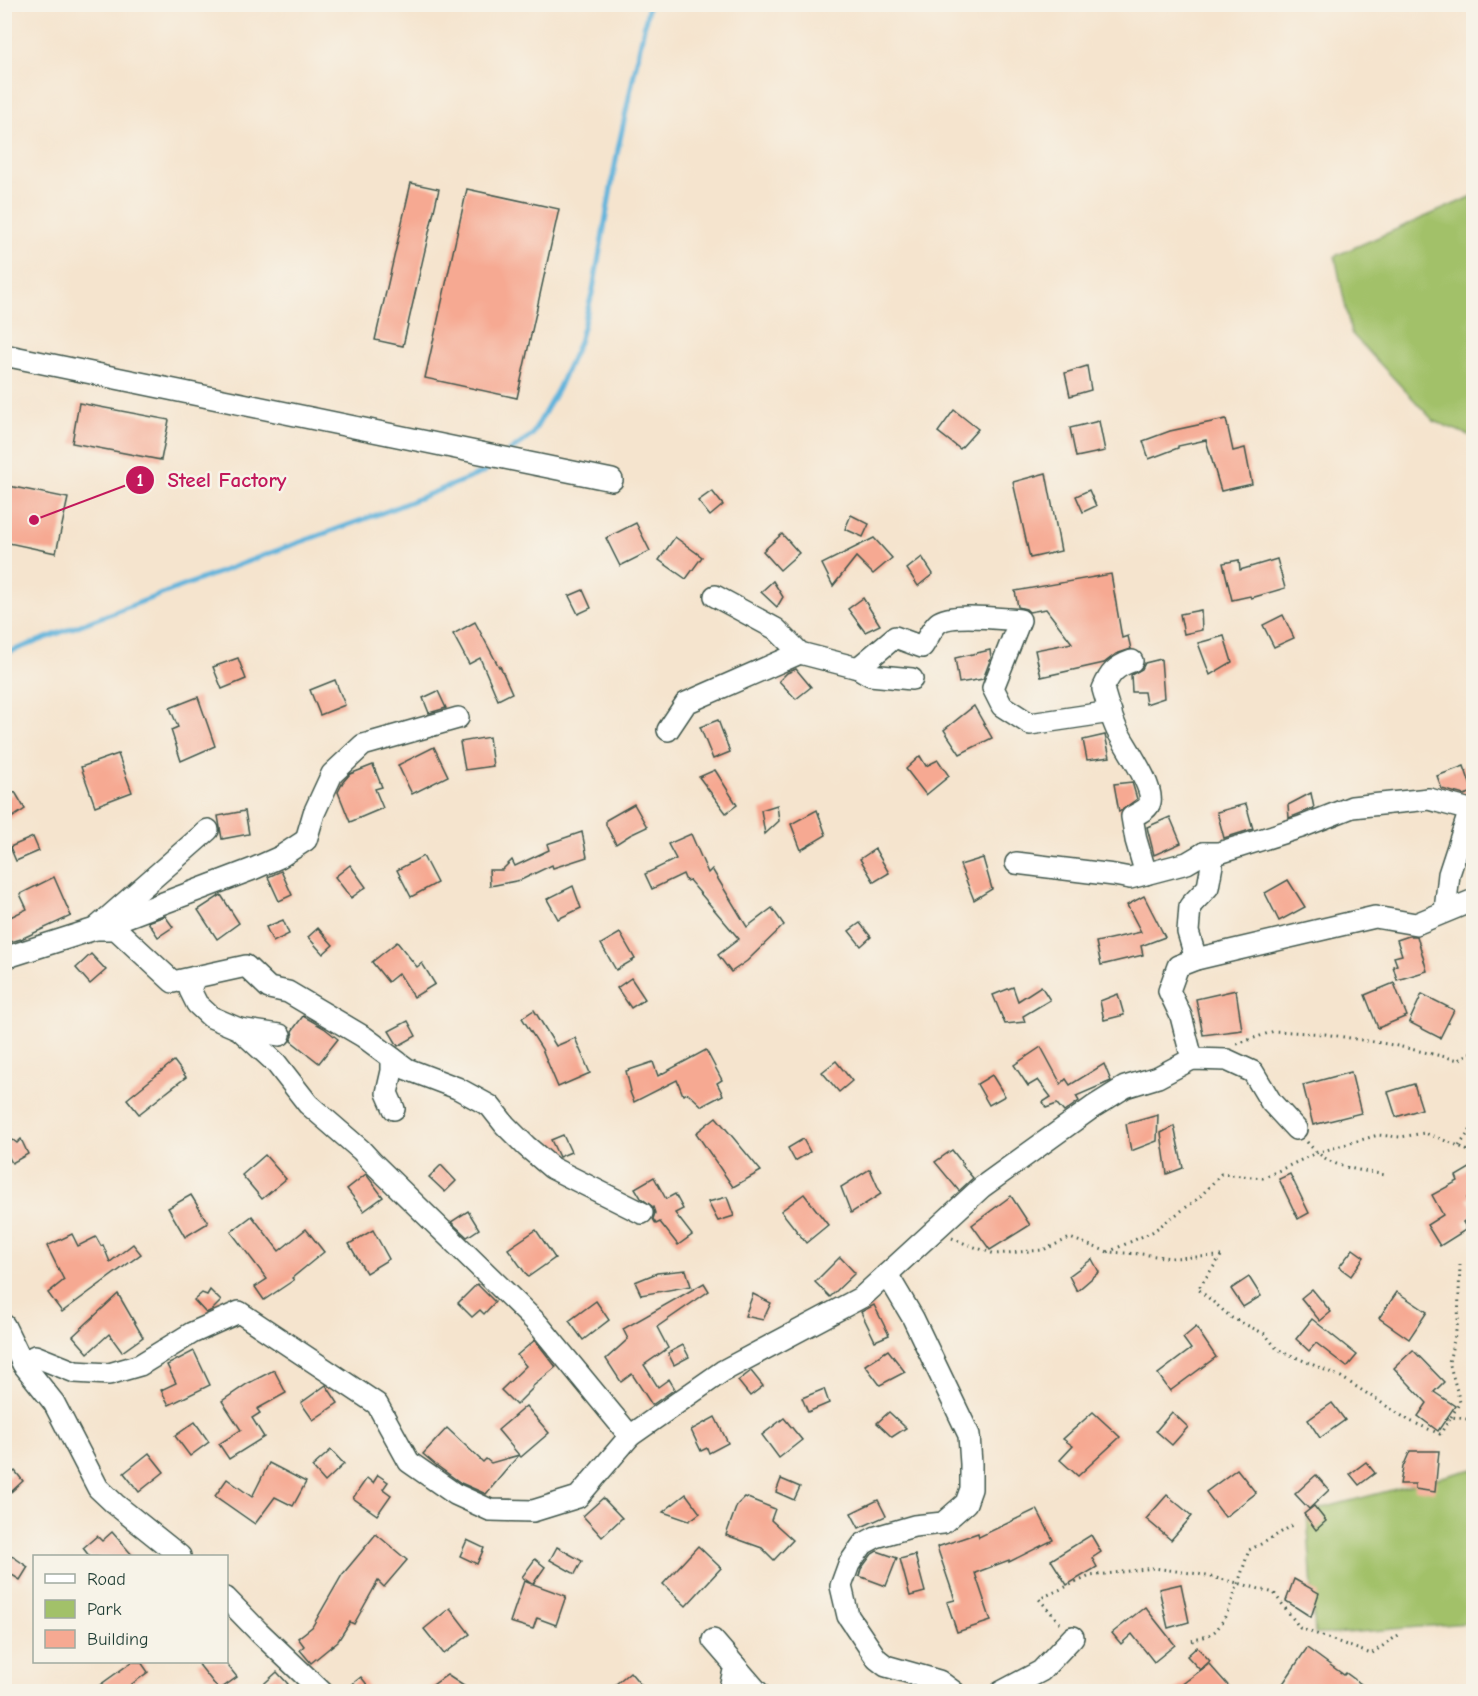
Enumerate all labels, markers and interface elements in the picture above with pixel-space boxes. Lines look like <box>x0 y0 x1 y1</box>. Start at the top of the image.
callout: Steel Factory <box>125 460 298 499</box>
text: Steel Factory <box>168 468 287 492</box>
text: 1 <box>136 470 144 491</box>
legend <box>33 1555 228 1663</box>
text: Road <box>87 1569 126 1590</box>
text: Park <box>87 1599 122 1620</box>
text: Building <box>87 1629 149 1650</box>

